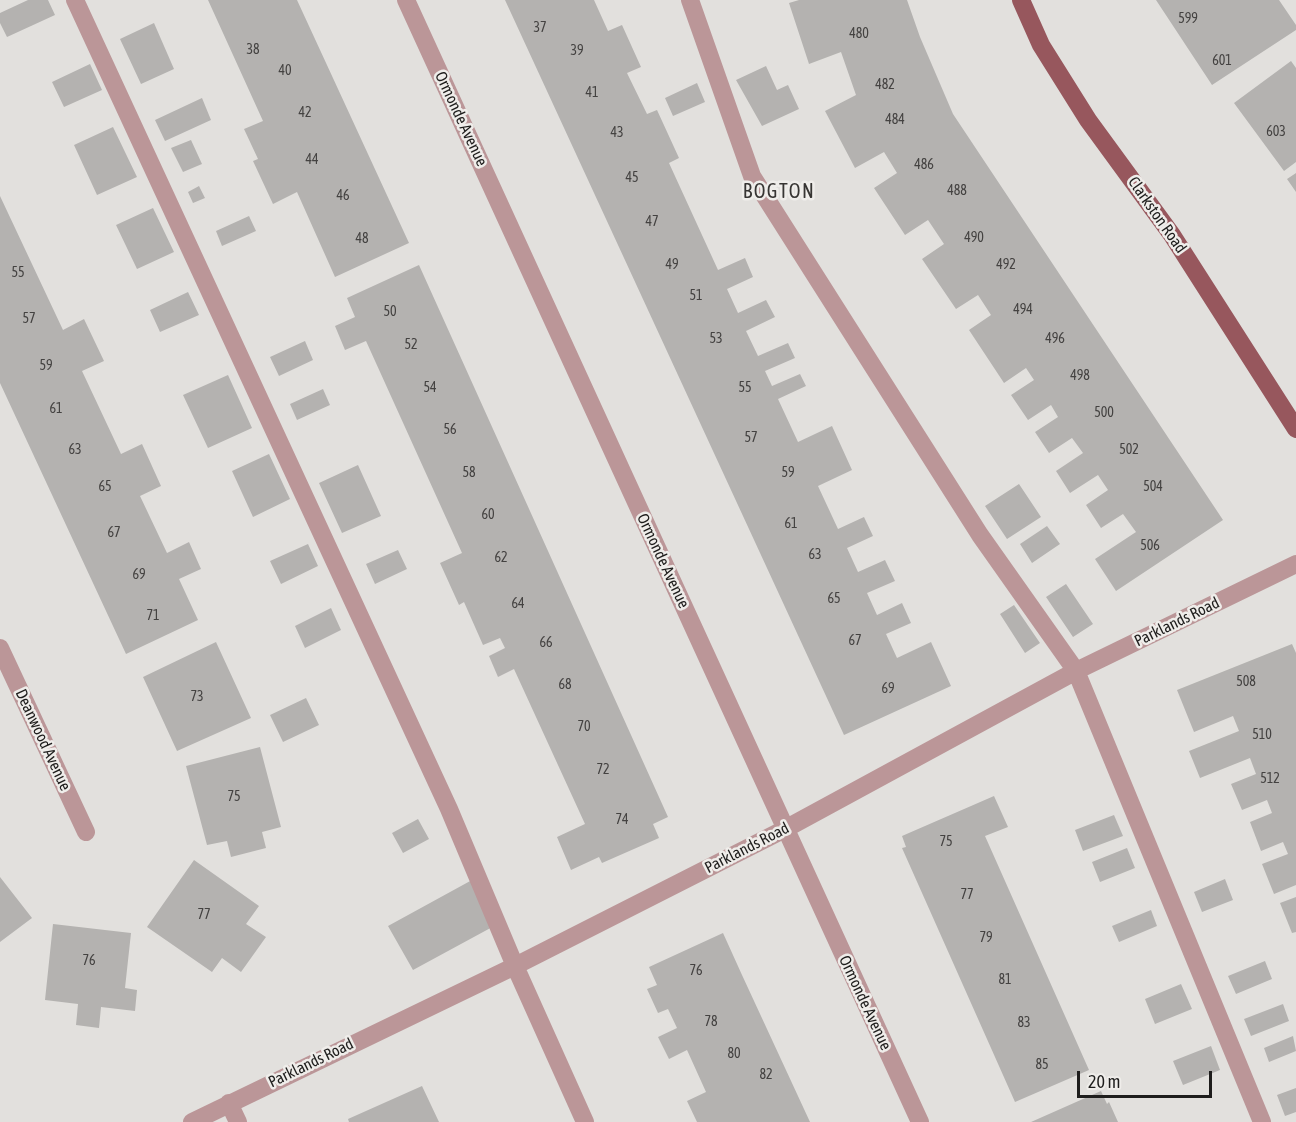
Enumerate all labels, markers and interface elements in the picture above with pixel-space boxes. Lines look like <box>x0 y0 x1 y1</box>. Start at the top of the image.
house number: 599 <box>1178 11 1198 27</box>
house number: 37 <box>533 20 547 36</box>
house number: 480 <box>849 26 869 42</box>
house number: 38 <box>246 42 260 58</box>
house number: 39 <box>570 43 584 59</box>
house number: 601 <box>1212 53 1232 69</box>
house number: 40 <box>278 63 292 79</box>
street label: Ormonde Avenue <box>431 69 491 169</box>
house number: 482 <box>875 77 895 93</box>
house number: 41 <box>585 85 599 101</box>
house number: 42 <box>298 105 312 121</box>
house number: 484 <box>885 112 905 128</box>
house number: 603 <box>1266 124 1286 140</box>
house number: 43 <box>610 125 624 141</box>
house number: 44 <box>305 152 319 168</box>
house number: 486 <box>914 157 934 173</box>
house number: 45 <box>625 170 639 186</box>
street label: Clarkston Road <box>1124 173 1190 257</box>
district label: BOGTON <box>743 180 815 204</box>
house number: 488 <box>947 183 967 199</box>
house number: 46 <box>336 188 350 204</box>
house number: 47 <box>645 214 659 230</box>
house number: 490 <box>964 230 984 246</box>
house number: 48 <box>355 231 369 247</box>
house number: 49 <box>665 257 679 273</box>
house number: 492 <box>996 257 1016 273</box>
house number: 55 <box>11 265 25 281</box>
house number: 51 <box>689 288 703 304</box>
house number: 494 <box>1013 302 1033 318</box>
house number: 50 <box>383 304 397 320</box>
house number: 57 <box>22 311 36 327</box>
house number: 53 <box>709 331 723 347</box>
house number: 496 <box>1045 331 1065 347</box>
house number: 52 <box>404 337 418 353</box>
house number: 59 <box>39 358 53 374</box>
house number: 498 <box>1070 368 1090 384</box>
house number: 54 <box>423 380 437 396</box>
house number: 55 <box>738 380 752 396</box>
house number: 61 <box>49 401 63 417</box>
house number: 500 <box>1094 405 1114 421</box>
house number: 56 <box>443 422 457 438</box>
house number: 57 <box>744 430 758 446</box>
house number: 63 <box>68 442 82 458</box>
house number: 502 <box>1119 442 1139 458</box>
house number: 58 <box>462 465 476 481</box>
house number: 59 <box>781 465 795 481</box>
house number: 65 <box>98 479 112 495</box>
house number: 504 <box>1143 479 1163 495</box>
house number: 60 <box>481 507 495 523</box>
street label: Ormonde Avenue <box>633 511 693 611</box>
house number: 61 <box>784 516 798 532</box>
house number: 67 <box>107 525 121 541</box>
house number: 506 <box>1140 538 1160 554</box>
house number: 63 <box>808 547 822 563</box>
house number: 62 <box>494 550 508 566</box>
house number: 69 <box>132 567 146 583</box>
house number: 65 <box>827 591 841 607</box>
street label: Parklands Road <box>1131 593 1223 651</box>
house number: 64 <box>511 596 525 612</box>
house number: 71 <box>146 608 160 624</box>
house number: 67 <box>848 633 862 649</box>
house number: 66 <box>539 635 553 651</box>
house number: 508 <box>1236 674 1256 690</box>
house number: 68 <box>558 677 572 693</box>
house number: 69 <box>881 681 895 697</box>
street label: Deanwood Avenue <box>11 686 75 794</box>
house number: 73 <box>190 689 204 705</box>
house number: 70 <box>577 719 591 735</box>
house number: 510 <box>1252 727 1272 743</box>
house number: 72 <box>596 762 610 778</box>
house number: 512 <box>1260 771 1280 787</box>
house number: 75 <box>227 789 241 805</box>
house number: 74 <box>615 812 629 828</box>
street label: Parklands Road <box>702 819 792 877</box>
house number: 75 <box>939 834 953 850</box>
house number: 77 <box>960 887 974 903</box>
house number: 77 <box>197 907 211 923</box>
house number: 79 <box>979 930 993 946</box>
house number: 76 <box>82 953 96 969</box>
street label: Ormonde Avenue <box>835 953 895 1053</box>
house number: 76 <box>689 963 703 979</box>
house number: 81 <box>998 972 1012 988</box>
house number: 78 <box>704 1014 718 1030</box>
house number: 83 <box>1017 1015 1031 1031</box>
street label: Parklands Road <box>265 1034 357 1092</box>
house number: 80 <box>727 1046 741 1062</box>
house number: 85 <box>1035 1057 1049 1073</box>
scale bar <box>1080 1059 1215 1097</box>
house number: 82 <box>759 1067 773 1083</box>
text: 20 m <box>1088 1071 1120 1092</box>

